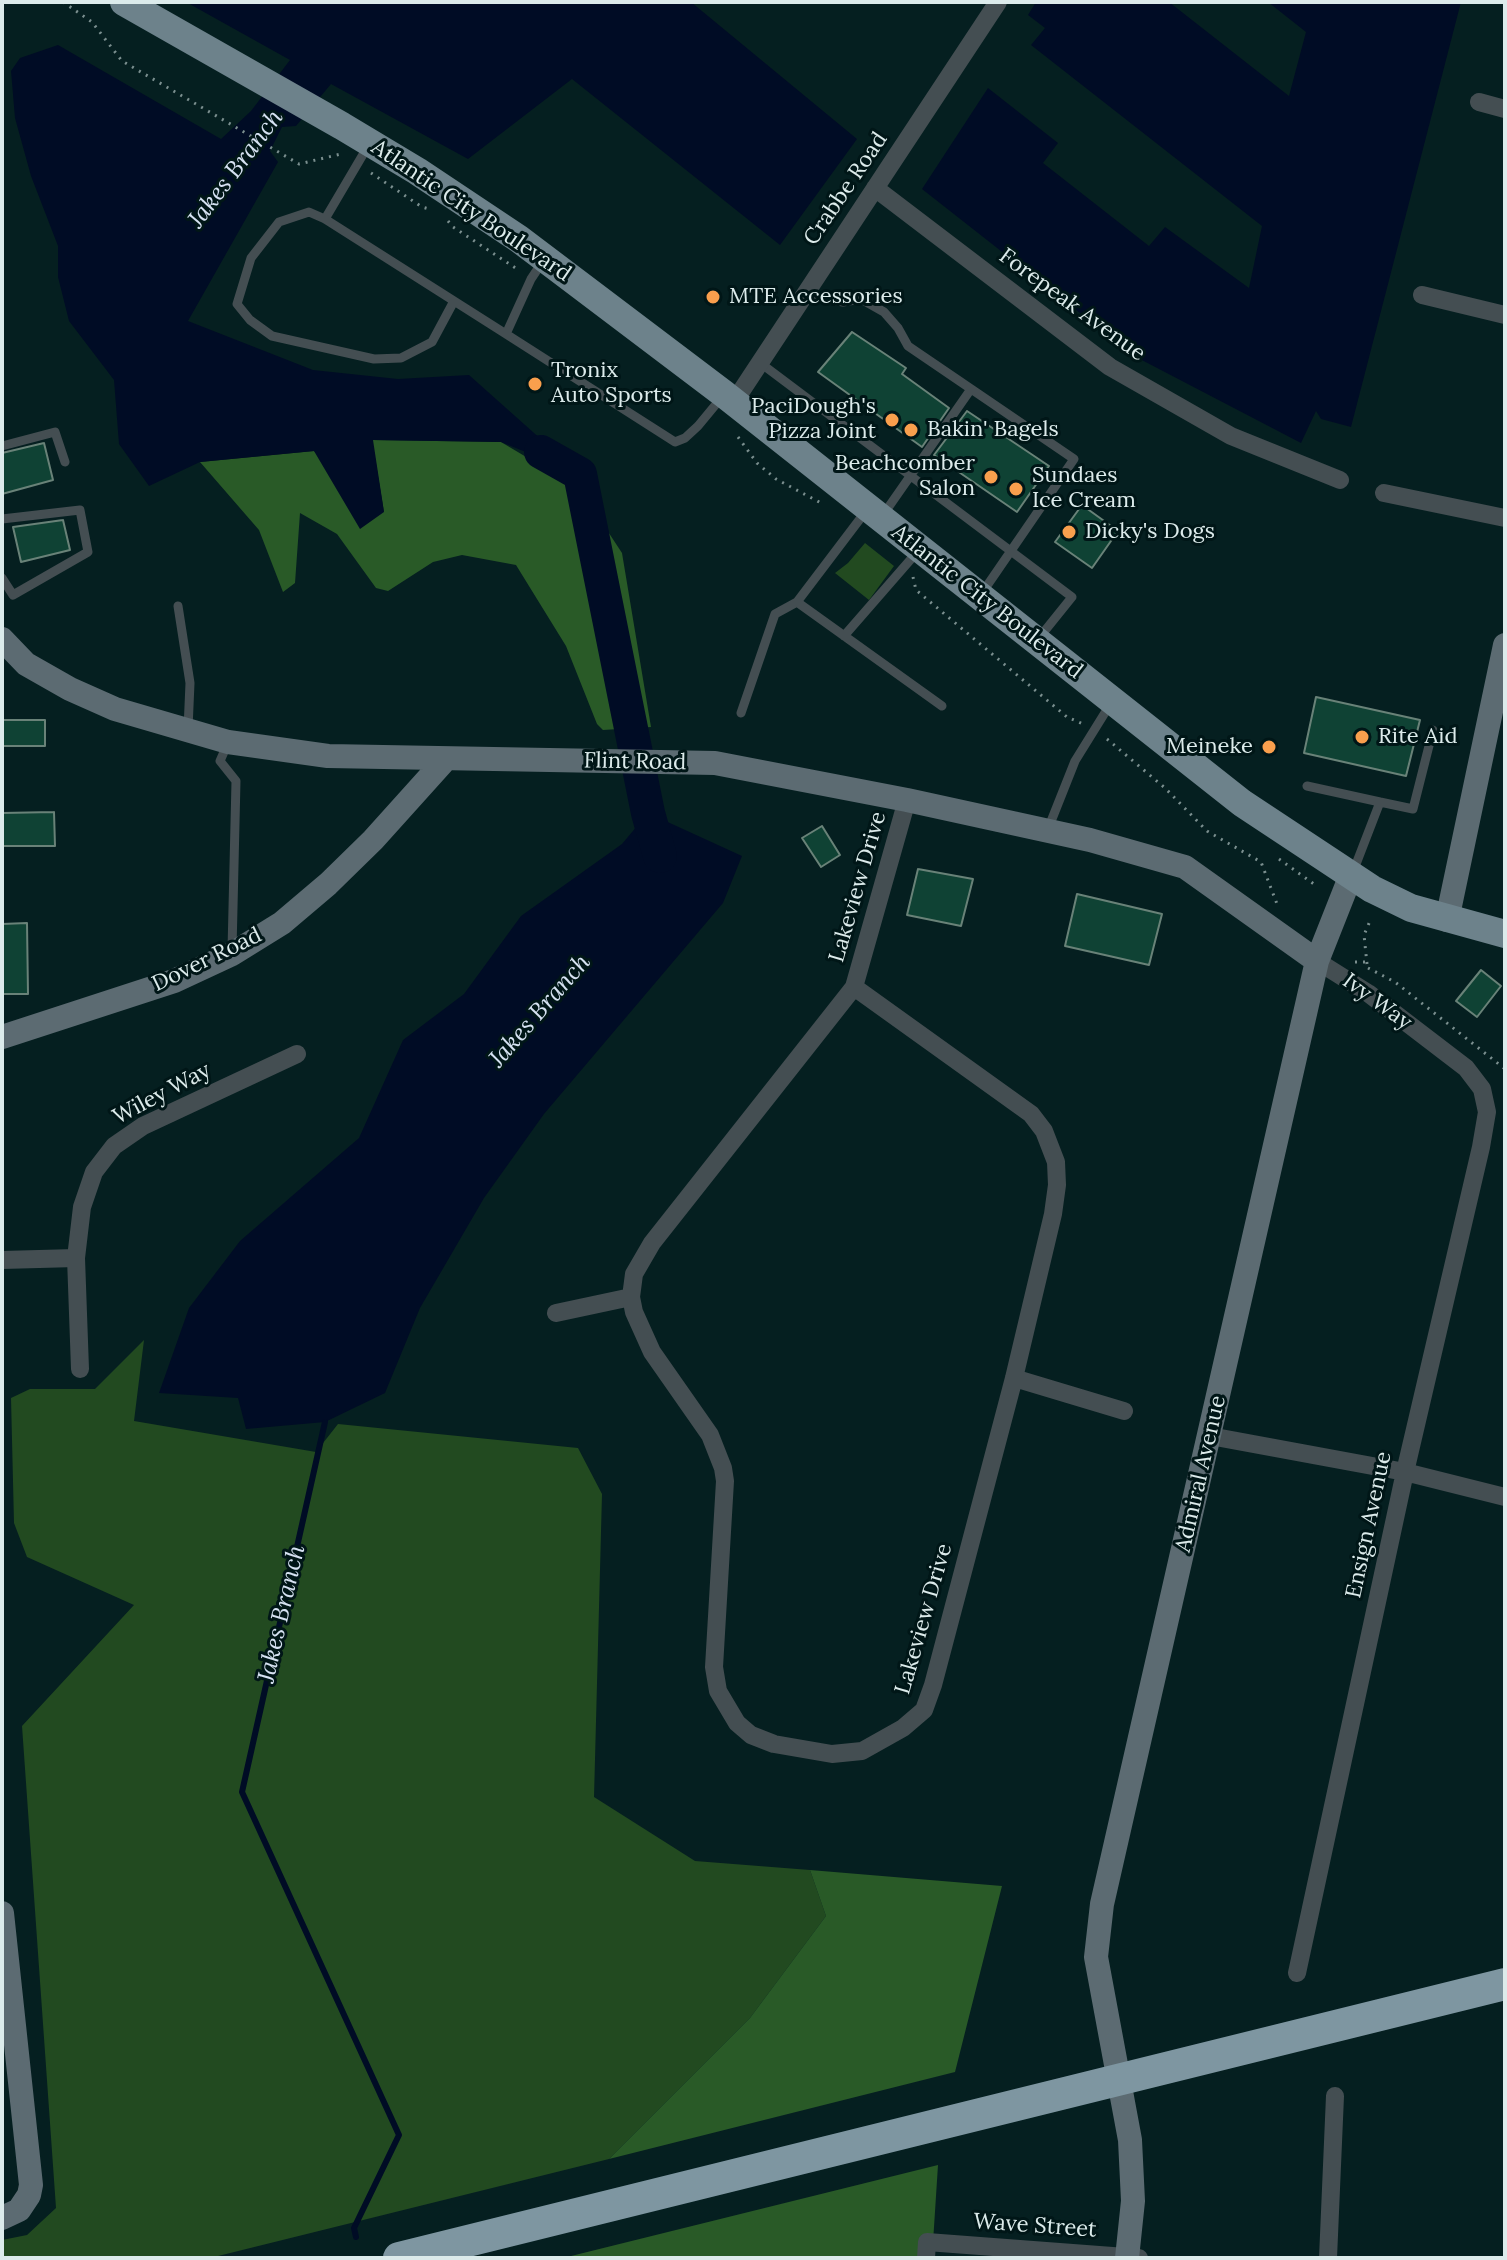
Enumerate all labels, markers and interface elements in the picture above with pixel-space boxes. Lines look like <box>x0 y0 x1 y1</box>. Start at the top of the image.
water label: Jakes Branch <box>182 104 290 234</box>
street label: Crabbe Road <box>799 128 893 250</box>
street label: Atlantic City Boulevard <box>366 134 576 288</box>
street label: Forepeak Avenue <box>994 243 1150 367</box>
place label: MTE Accessories <box>729 284 903 310</box>
marker: MTE Accessories <box>704 288 722 306</box>
place label: Tronix Auto Sports <box>551 358 672 410</box>
marker: Tronix Auto Sports <box>526 375 544 393</box>
place label: PaciDough's Pizza Joint <box>751 394 876 446</box>
marker: PaciDough's Pizza Joint <box>883 411 901 429</box>
place label: Bakin' Bagels <box>927 417 1059 443</box>
marker: Bakin' Bagels <box>902 421 920 439</box>
place label: Beachcomber Salon <box>835 451 975 502</box>
place label: Sundaes Ice Cream <box>1032 463 1136 514</box>
marker: Beachcomber Salon <box>982 468 1000 486</box>
marker: Sundaes Ice Cream <box>1007 480 1025 498</box>
street label: Atlantic City Boulevard <box>886 519 1088 685</box>
place label: Dicky's Dogs <box>1085 519 1215 545</box>
marker: Dicky's Dogs <box>1060 523 1078 541</box>
place label: Rite Aid <box>1378 724 1458 750</box>
marker: Rite Aid <box>1353 728 1371 746</box>
place label: Meineke <box>1166 734 1253 760</box>
marker: Meineke <box>1260 738 1278 756</box>
street label: Flint Road <box>583 748 687 776</box>
street label: Lakeview Drive <box>824 809 892 965</box>
street label: Dover Road <box>148 922 266 998</box>
water label: Jakes Branch <box>483 949 597 1073</box>
street label: Ivy Way <box>1337 968 1417 1036</box>
street label: Wiley Way <box>109 1057 215 1131</box>
street label: Admiral Avenue <box>1170 1393 1232 1555</box>
street label: Ensign Avenue <box>1341 1449 1397 1601</box>
street label: Lakeview Drive <box>890 1541 958 1697</box>
water label: Jakes Branch <box>252 1542 312 1686</box>
street label: Wave Street <box>973 2209 1097 2243</box>

